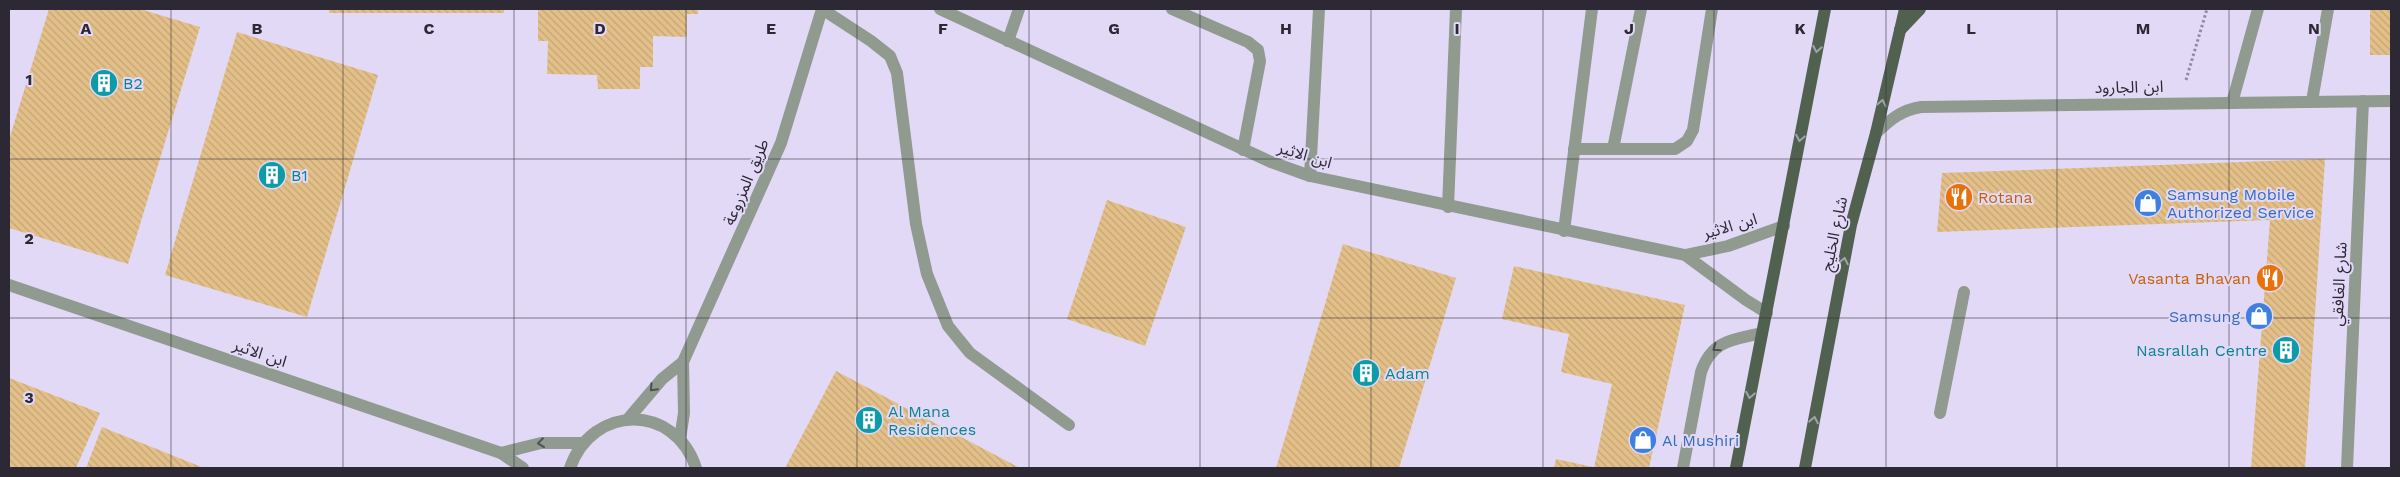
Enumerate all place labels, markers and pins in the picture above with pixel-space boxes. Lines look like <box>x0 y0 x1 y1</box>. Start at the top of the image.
building icon: B2 <box>89 68 119 98</box>
place label: B2 <box>123 74 143 93</box>
building icon: B1 <box>257 160 287 190</box>
place label: B1 <box>291 166 308 185</box>
restaurant icon: Rotana <box>1944 182 1974 212</box>
place label: Samsung Mobile Authorized Service <box>2167 185 2314 222</box>
place label: Rotana <box>1978 188 2033 207</box>
shop icon: Samsung Mobile Authorized Service <box>2133 188 2163 218</box>
restaurant icon: Vasanta Bhavan <box>2255 263 2285 293</box>
place label: Vasanta Bhavan <box>2128 269 2251 288</box>
shop icon: Samsung <box>2244 301 2274 331</box>
place label: Samsung <box>2169 307 2240 326</box>
building icon: Nasrallah Centre <box>2271 335 2301 365</box>
place label: Nasrallah Centre <box>2136 341 2267 360</box>
building icon: Adam <box>1351 358 1381 388</box>
place label: Adam <box>1385 364 1430 383</box>
place label: Al Mana Residences <box>888 402 976 439</box>
building icon: Al Mana Residences <box>854 405 884 435</box>
shop icon: Al Mushiri <box>1628 425 1658 455</box>
place label: Al Mushiri <box>1662 431 1739 450</box>

